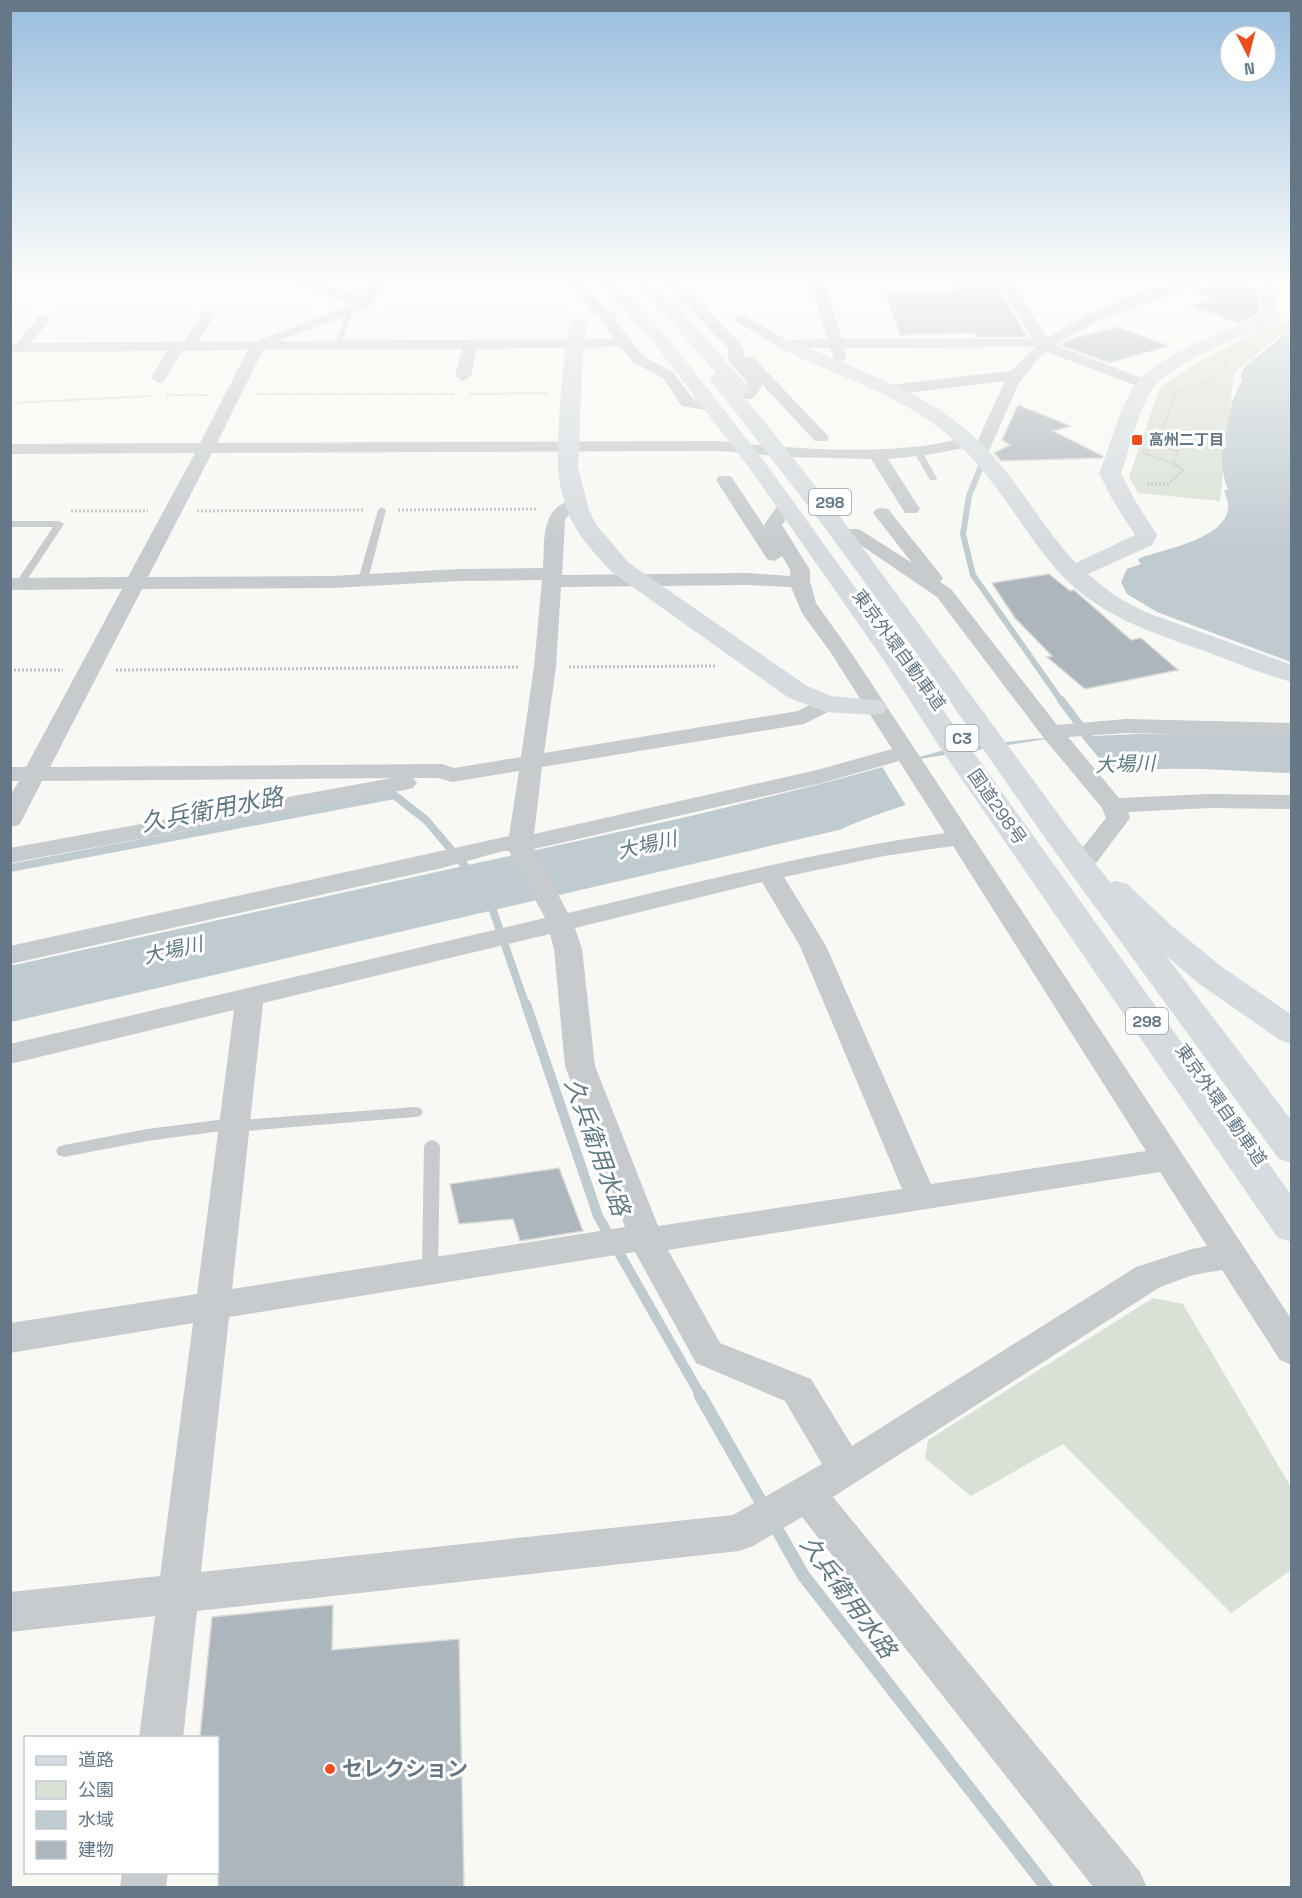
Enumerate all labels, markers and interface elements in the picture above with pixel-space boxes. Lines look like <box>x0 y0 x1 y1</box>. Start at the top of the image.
north arrow <box>1218 24 1278 84</box>
text: N <box>1243 57 1256 79</box>
place label: 高州二丁目 <box>1149 430 1224 449</box>
marker: 高州二丁目 <box>1130 433 1144 447</box>
road number: 298 <box>809 489 851 515</box>
street label: 東京外環自動車道 <box>848 585 951 715</box>
road number: C3 <box>946 725 978 751</box>
water label: 大場川 <box>1095 750 1157 778</box>
street label: 国道298号 <box>963 764 1032 849</box>
water label: 久兵衛用水路 <box>138 780 288 838</box>
water label: 大場川 <box>615 825 681 864</box>
water label: 大場川 <box>141 930 207 969</box>
road number: 298 <box>1126 1008 1168 1034</box>
street label: 東京外環自動車道 <box>1171 1039 1272 1170</box>
water label: 久兵衛用水路 <box>558 1074 637 1222</box>
water label: 久兵衛用水路 <box>794 1529 904 1666</box>
legend <box>24 1736 219 1874</box>
text: 道路 <box>78 1748 114 1771</box>
place label: セレクション <box>342 1755 468 1782</box>
marker: セレクション <box>323 1762 337 1776</box>
text: 公園 <box>78 1778 114 1801</box>
text: 水域 <box>78 1808 114 1831</box>
text: 建物 <box>78 1838 114 1861</box>

